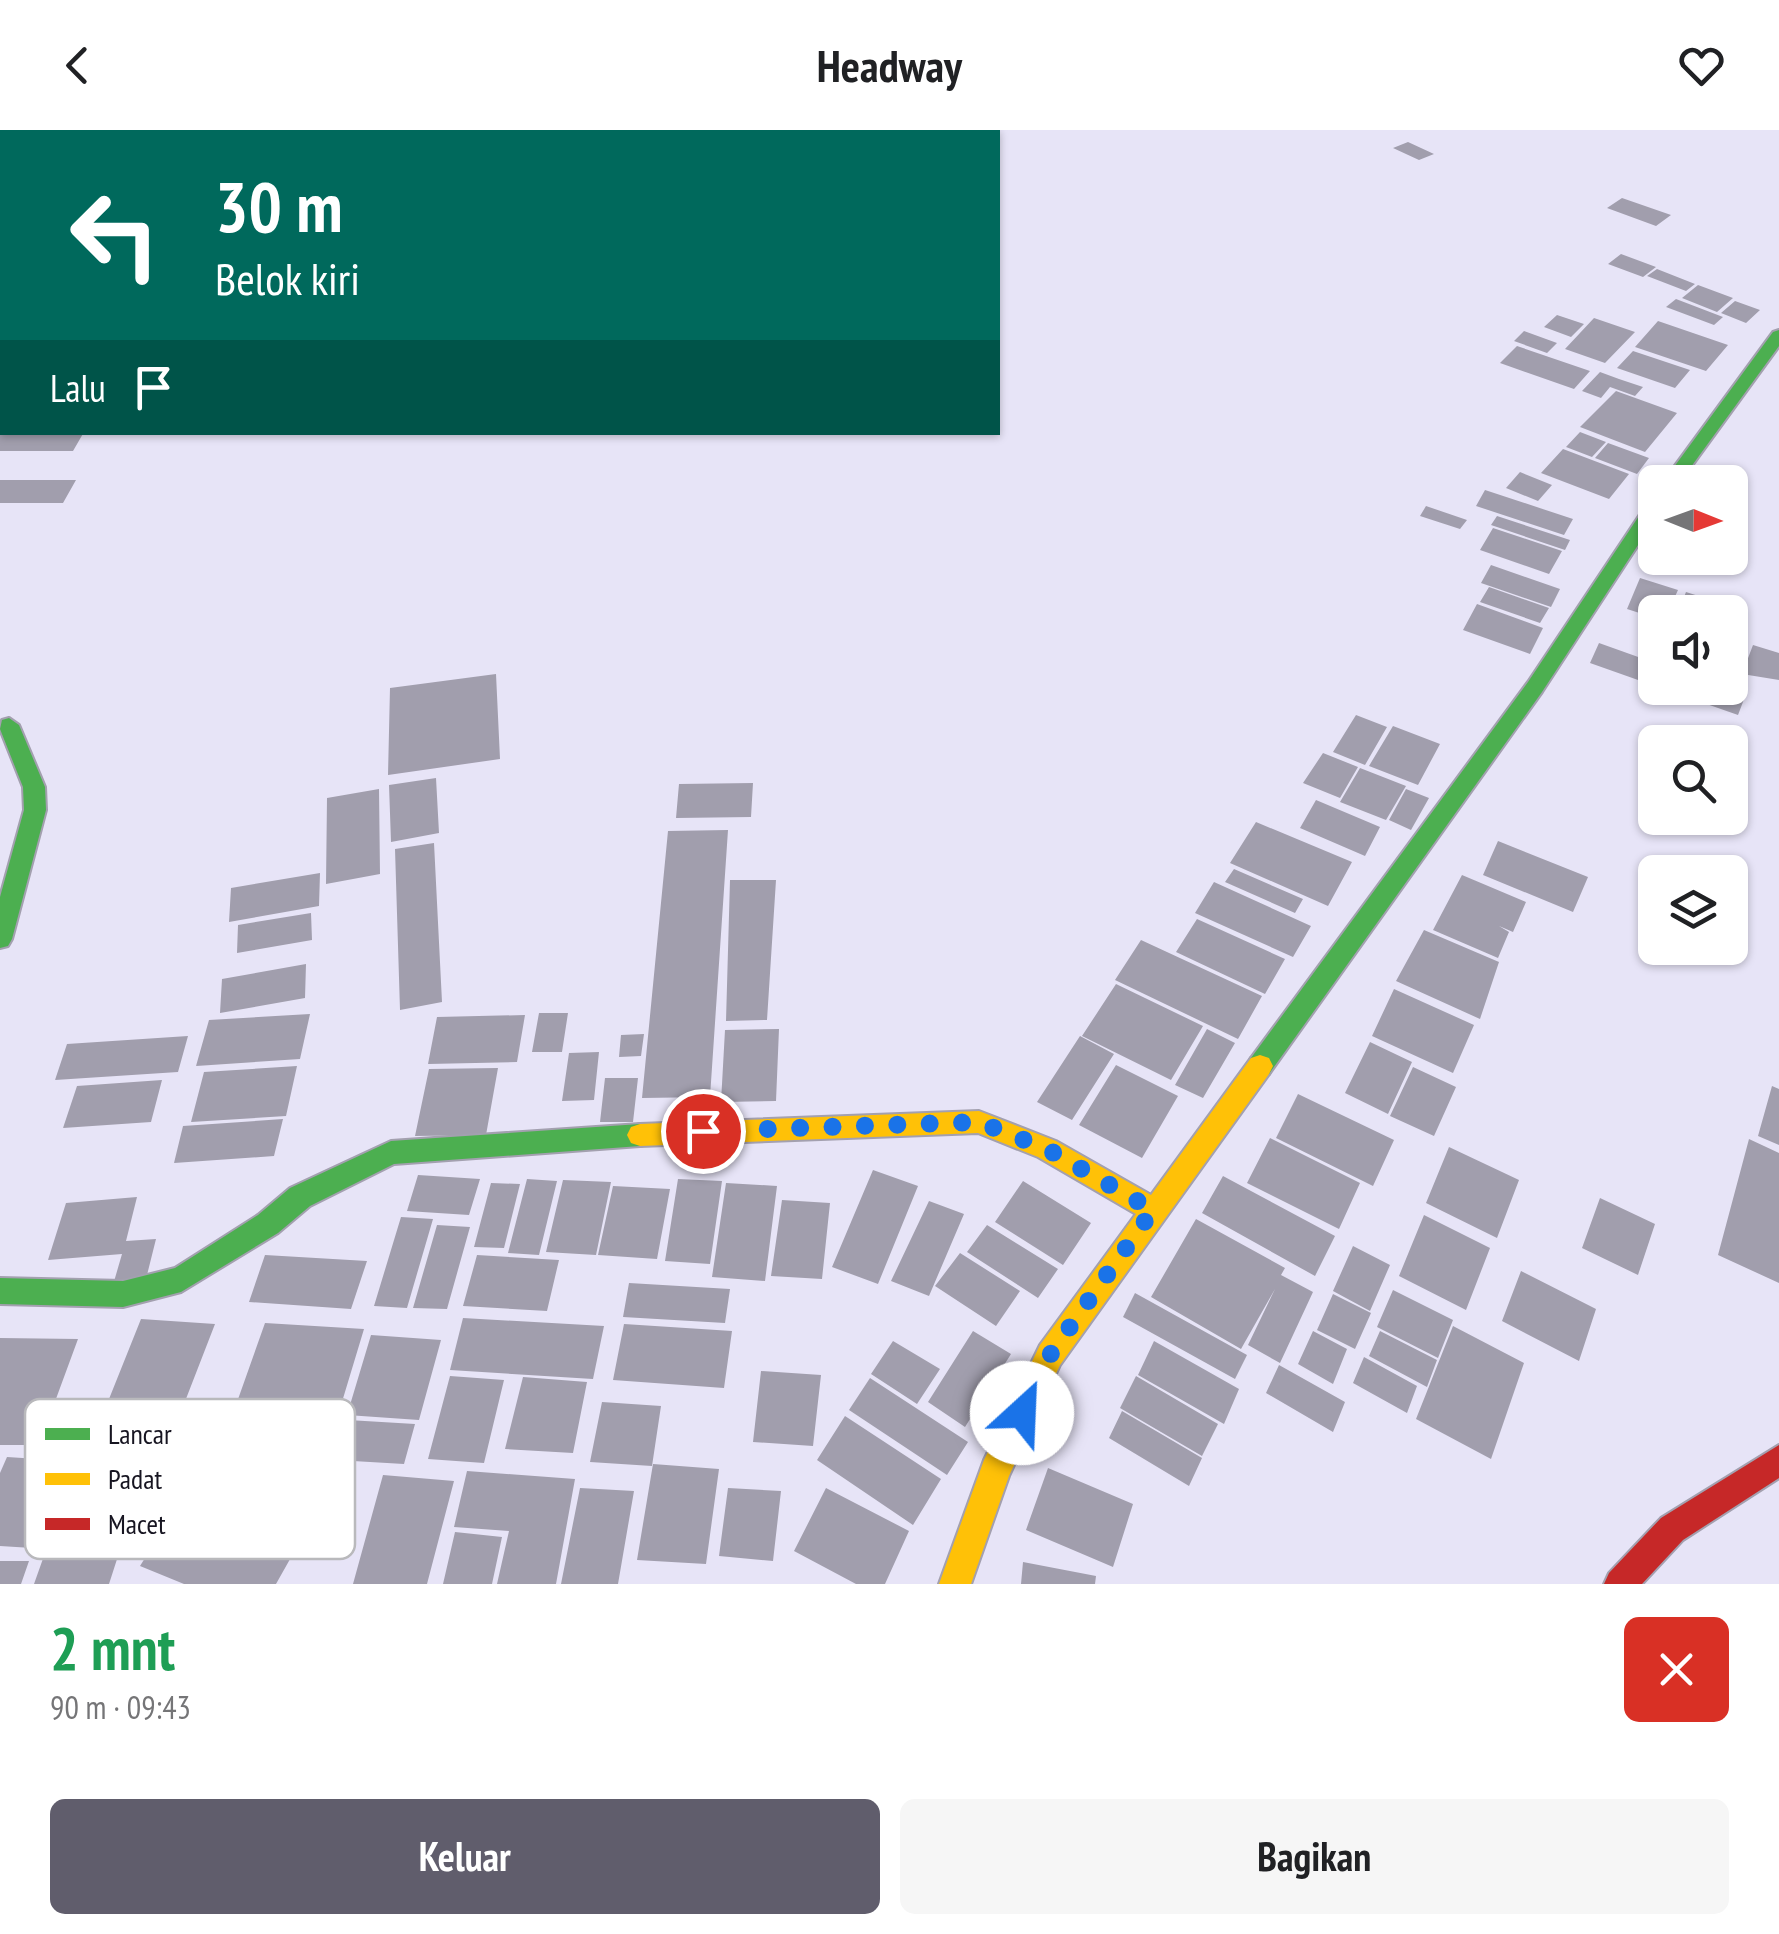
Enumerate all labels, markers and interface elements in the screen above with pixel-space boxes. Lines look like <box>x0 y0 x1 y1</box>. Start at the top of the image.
text: Headway <box>817 36 962 94</box>
icon: back <box>50 38 105 93</box>
icon: heart <box>1674 38 1729 93</box>
text: 30 m <box>215 161 343 251</box>
icon: left <box>50 170 180 300</box>
text: Belok kiri <box>215 249 360 307</box>
icon: arrive <box>126 360 181 415</box>
text: Lalu <box>50 363 106 412</box>
north arrow <box>1638 465 1748 575</box>
map controls <box>1638 465 1748 965</box>
button: sound <box>1638 595 1748 705</box>
button: search <box>1638 725 1748 835</box>
button: layers <box>1638 855 1748 965</box>
pin <box>661 1089 746 1174</box>
icon: arrive <box>676 1104 731 1159</box>
position arrow <box>970 1361 1074 1465</box>
legend <box>25 1399 355 1559</box>
text: Lancar <box>108 1415 172 1452</box>
text: Padat <box>108 1460 162 1497</box>
text: Macet <box>108 1505 166 1542</box>
text: 2 mnt <box>50 1609 175 1687</box>
button: close <box>1624 1617 1729 1722</box>
text: 90 m · 09:43 <box>50 1686 191 1728</box>
button: Keluar <box>50 1799 880 1914</box>
button: Bagikan <box>900 1799 1729 1914</box>

